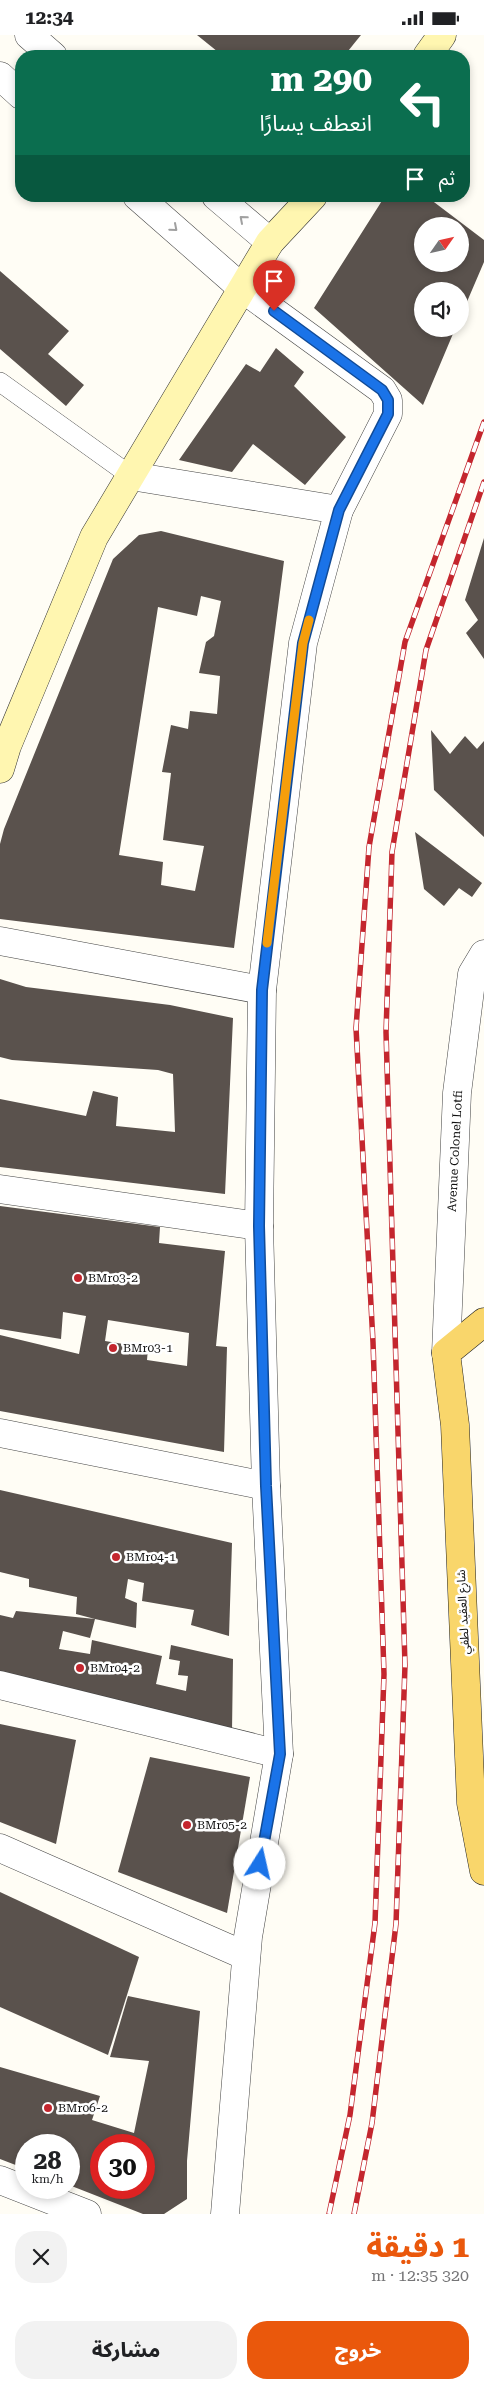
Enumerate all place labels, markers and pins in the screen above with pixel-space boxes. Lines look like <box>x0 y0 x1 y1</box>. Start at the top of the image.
pin <box>253 260 295 311</box>
place label: BMr03-2 <box>88 1271 138 1285</box>
marker: BMr03-2 <box>72 1272 84 1284</box>
place label: BMr03-1 <box>123 1341 173 1355</box>
marker: BMr03-1 <box>107 1342 119 1354</box>
place label: BMr04-1 <box>126 1550 176 1564</box>
marker: BMr04-1 <box>110 1551 122 1563</box>
place label: BMr04-2 <box>90 1661 140 1675</box>
marker: BMr04-2 <box>74 1662 86 1674</box>
place label: BMr05-2 <box>197 1818 247 1832</box>
marker: BMr05-2 <box>181 1819 193 1831</box>
place label: BMr06-2 <box>58 2101 108 2115</box>
marker: BMr06-2 <box>42 2102 54 2114</box>

